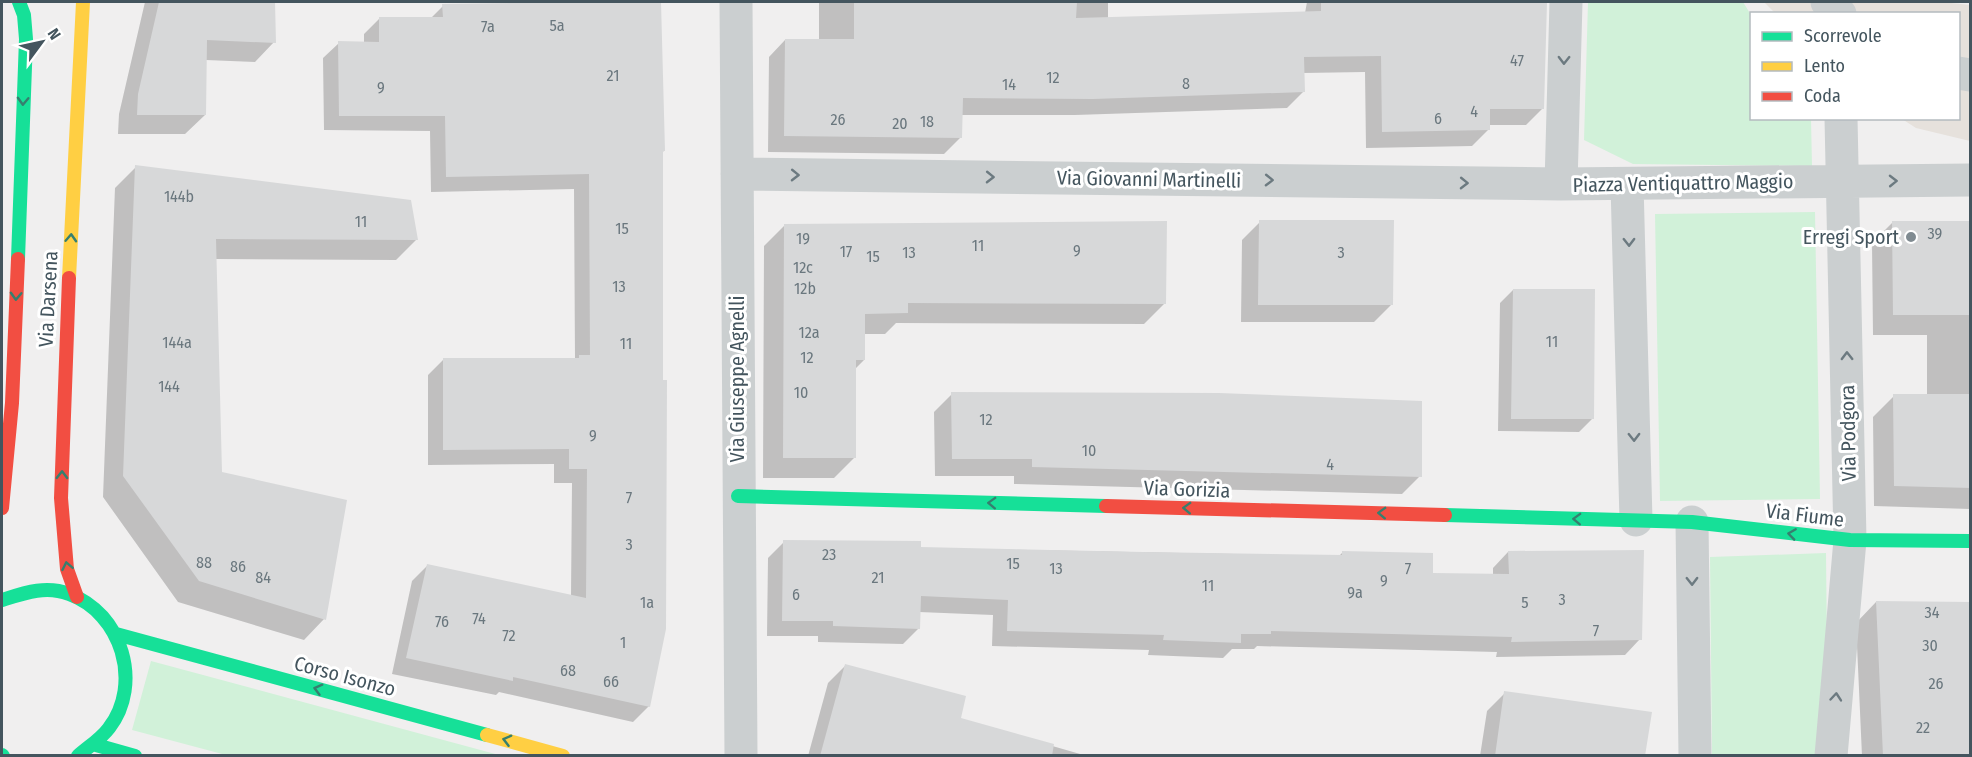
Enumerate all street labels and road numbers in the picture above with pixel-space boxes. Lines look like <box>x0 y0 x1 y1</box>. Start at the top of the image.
street label: Via Giovanni Martinelli <box>1057 165 1241 193</box>
street label: Piazza Ventiquattro Maggio <box>1572 169 1794 197</box>
street label: Via Darsena <box>33 250 63 348</box>
street label: Via Giuseppe Agnelli <box>725 296 749 462</box>
street label: Via Podgora <box>1835 385 1861 481</box>
street label: Via Gorizia <box>1143 475 1231 503</box>
street label: Via Fiume <box>1765 498 1845 532</box>
street label: Corso Isonzo <box>292 651 398 701</box>

